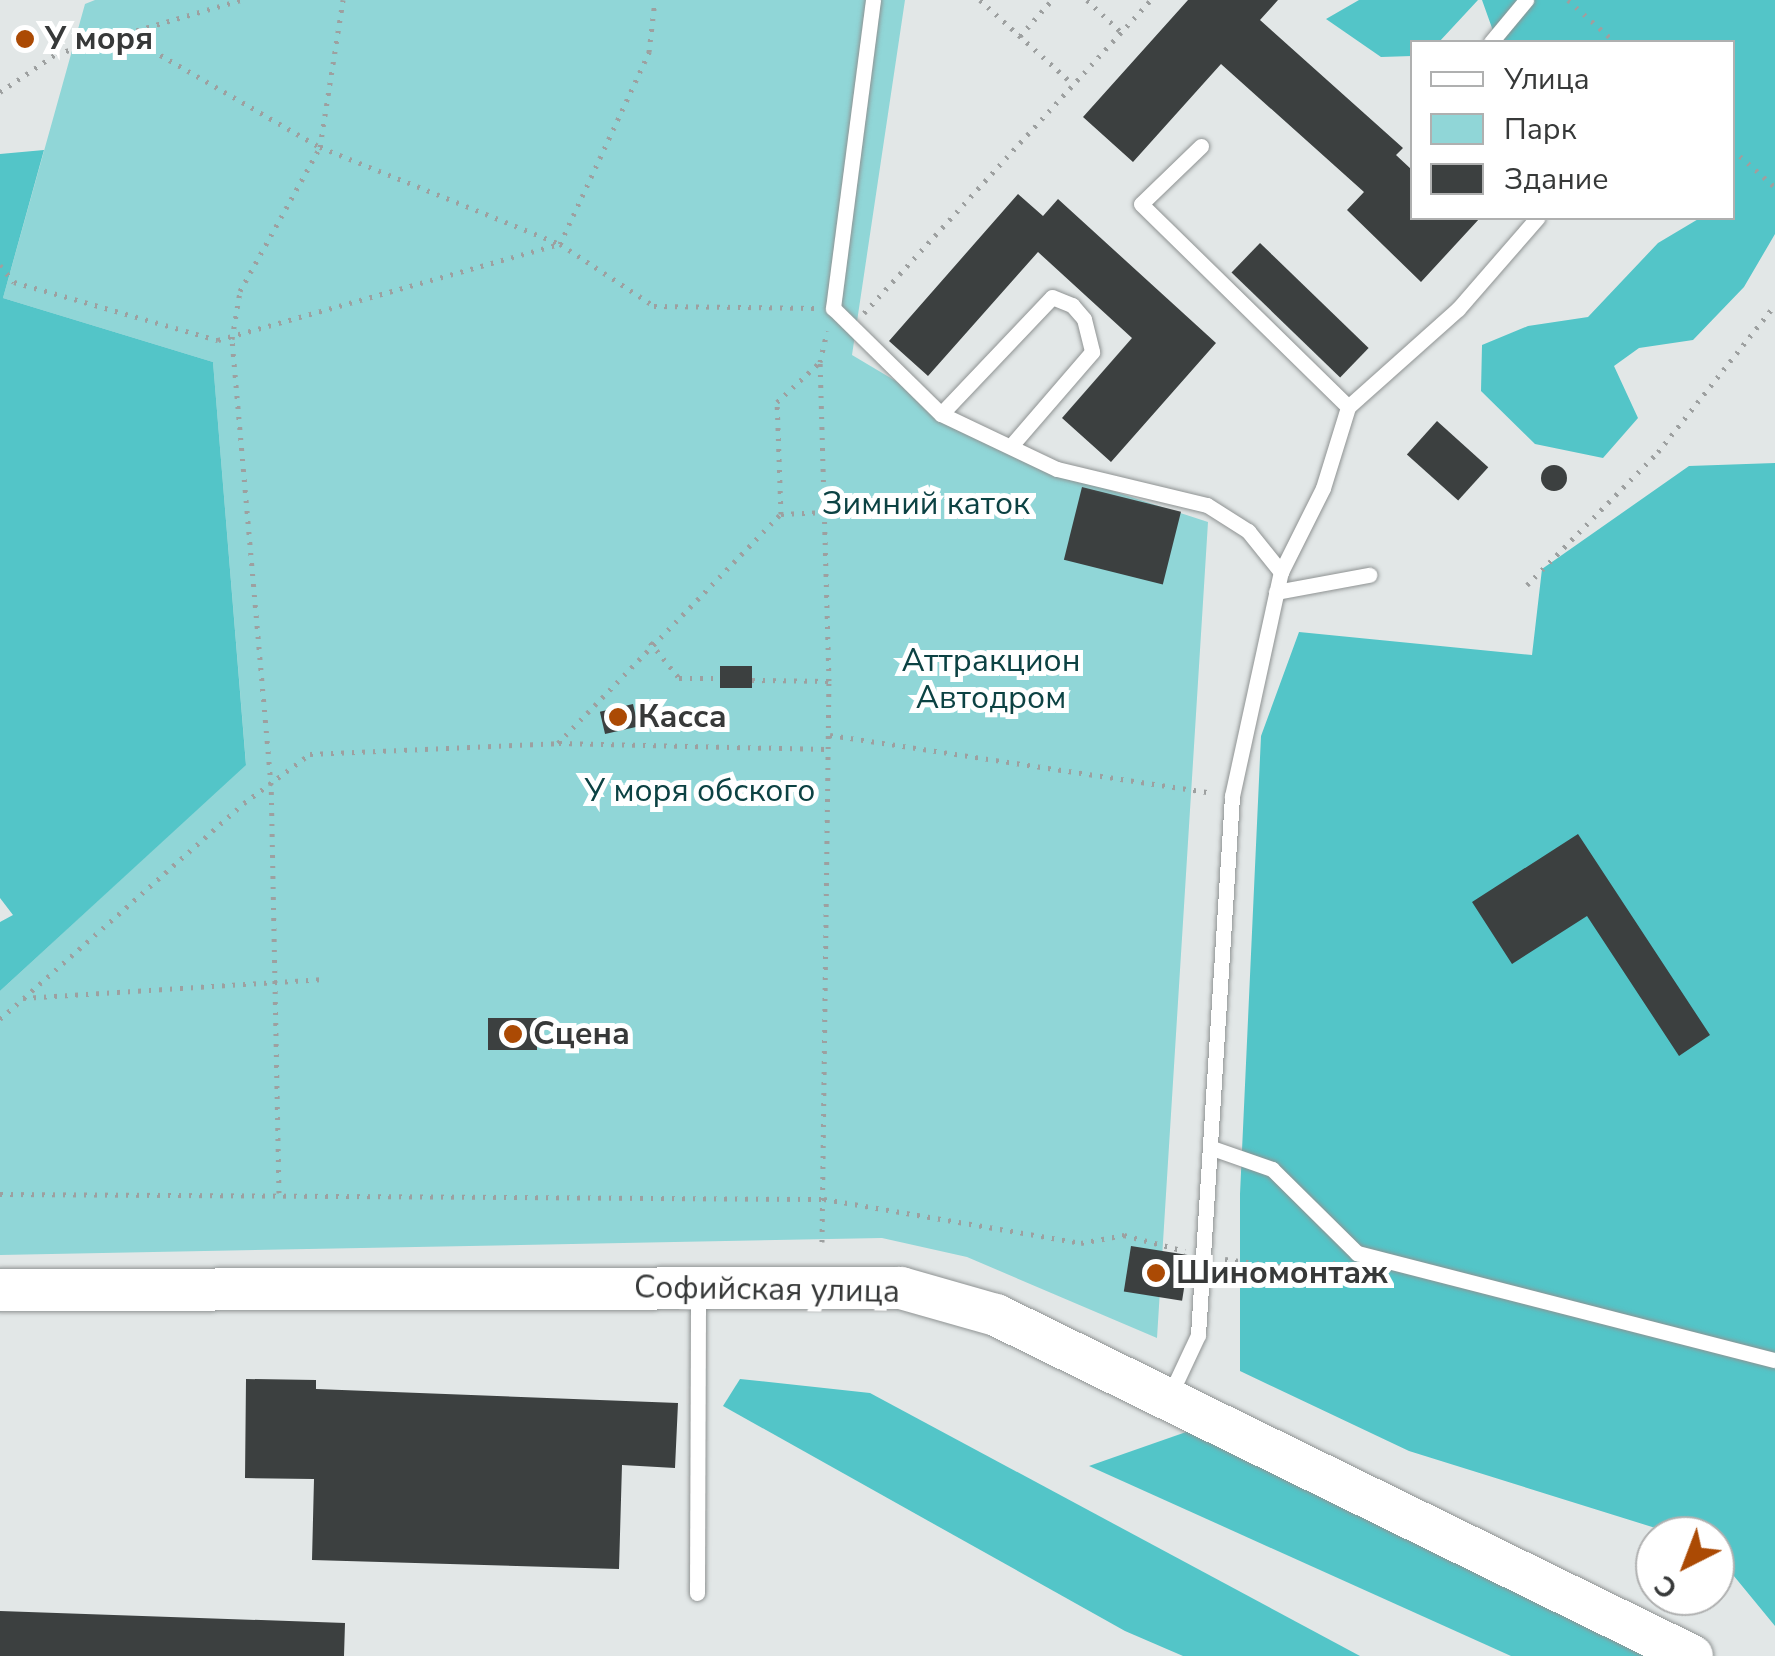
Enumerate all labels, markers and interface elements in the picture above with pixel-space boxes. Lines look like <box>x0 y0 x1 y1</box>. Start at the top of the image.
place label: У моря <box>45 20 153 58</box>
marker: У моря <box>14 28 36 50</box>
legend <box>1410 40 1735 220</box>
text: Улица <box>1504 59 1590 100</box>
text: Парк <box>1504 109 1576 150</box>
text: Здание <box>1504 159 1609 200</box>
park label: Зимний каток <box>822 485 1030 523</box>
park label: Аттракцион Автодром <box>902 643 1080 718</box>
place label: Касса <box>638 698 727 736</box>
marker: Касса <box>607 706 629 728</box>
park label: У моря обского <box>585 772 815 810</box>
place label: Сцена <box>533 1015 630 1053</box>
marker: Сцена <box>502 1023 524 1045</box>
place label: Шиномонтаж <box>1176 1254 1388 1292</box>
marker: Шиномонтаж <box>1145 1262 1167 1284</box>
street label: Софийская улица <box>634 1268 900 1312</box>
north arrow <box>1635 1516 1735 1616</box>
text: С <box>1646 1566 1686 1607</box>

